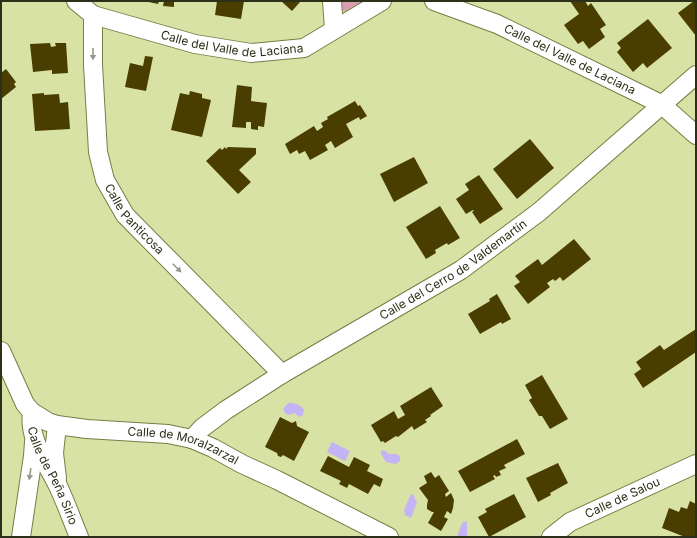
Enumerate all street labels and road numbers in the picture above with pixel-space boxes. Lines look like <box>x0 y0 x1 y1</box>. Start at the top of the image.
street label: Calle del Valle de Laciana <box>502 21 638 97</box>
street label: Calle del Valle de Laciana <box>159 27 304 60</box>
street label: Calle Panticosa <box>102 181 167 257</box>
street label: Calle del Cerro de Valdemartín <box>377 216 529 323</box>
street label: Calle de Moralzarzal <box>127 424 241 468</box>
street label: Calle de Peña Sirio <box>25 425 81 527</box>
street label: Calle de Salou <box>582 474 662 521</box>

